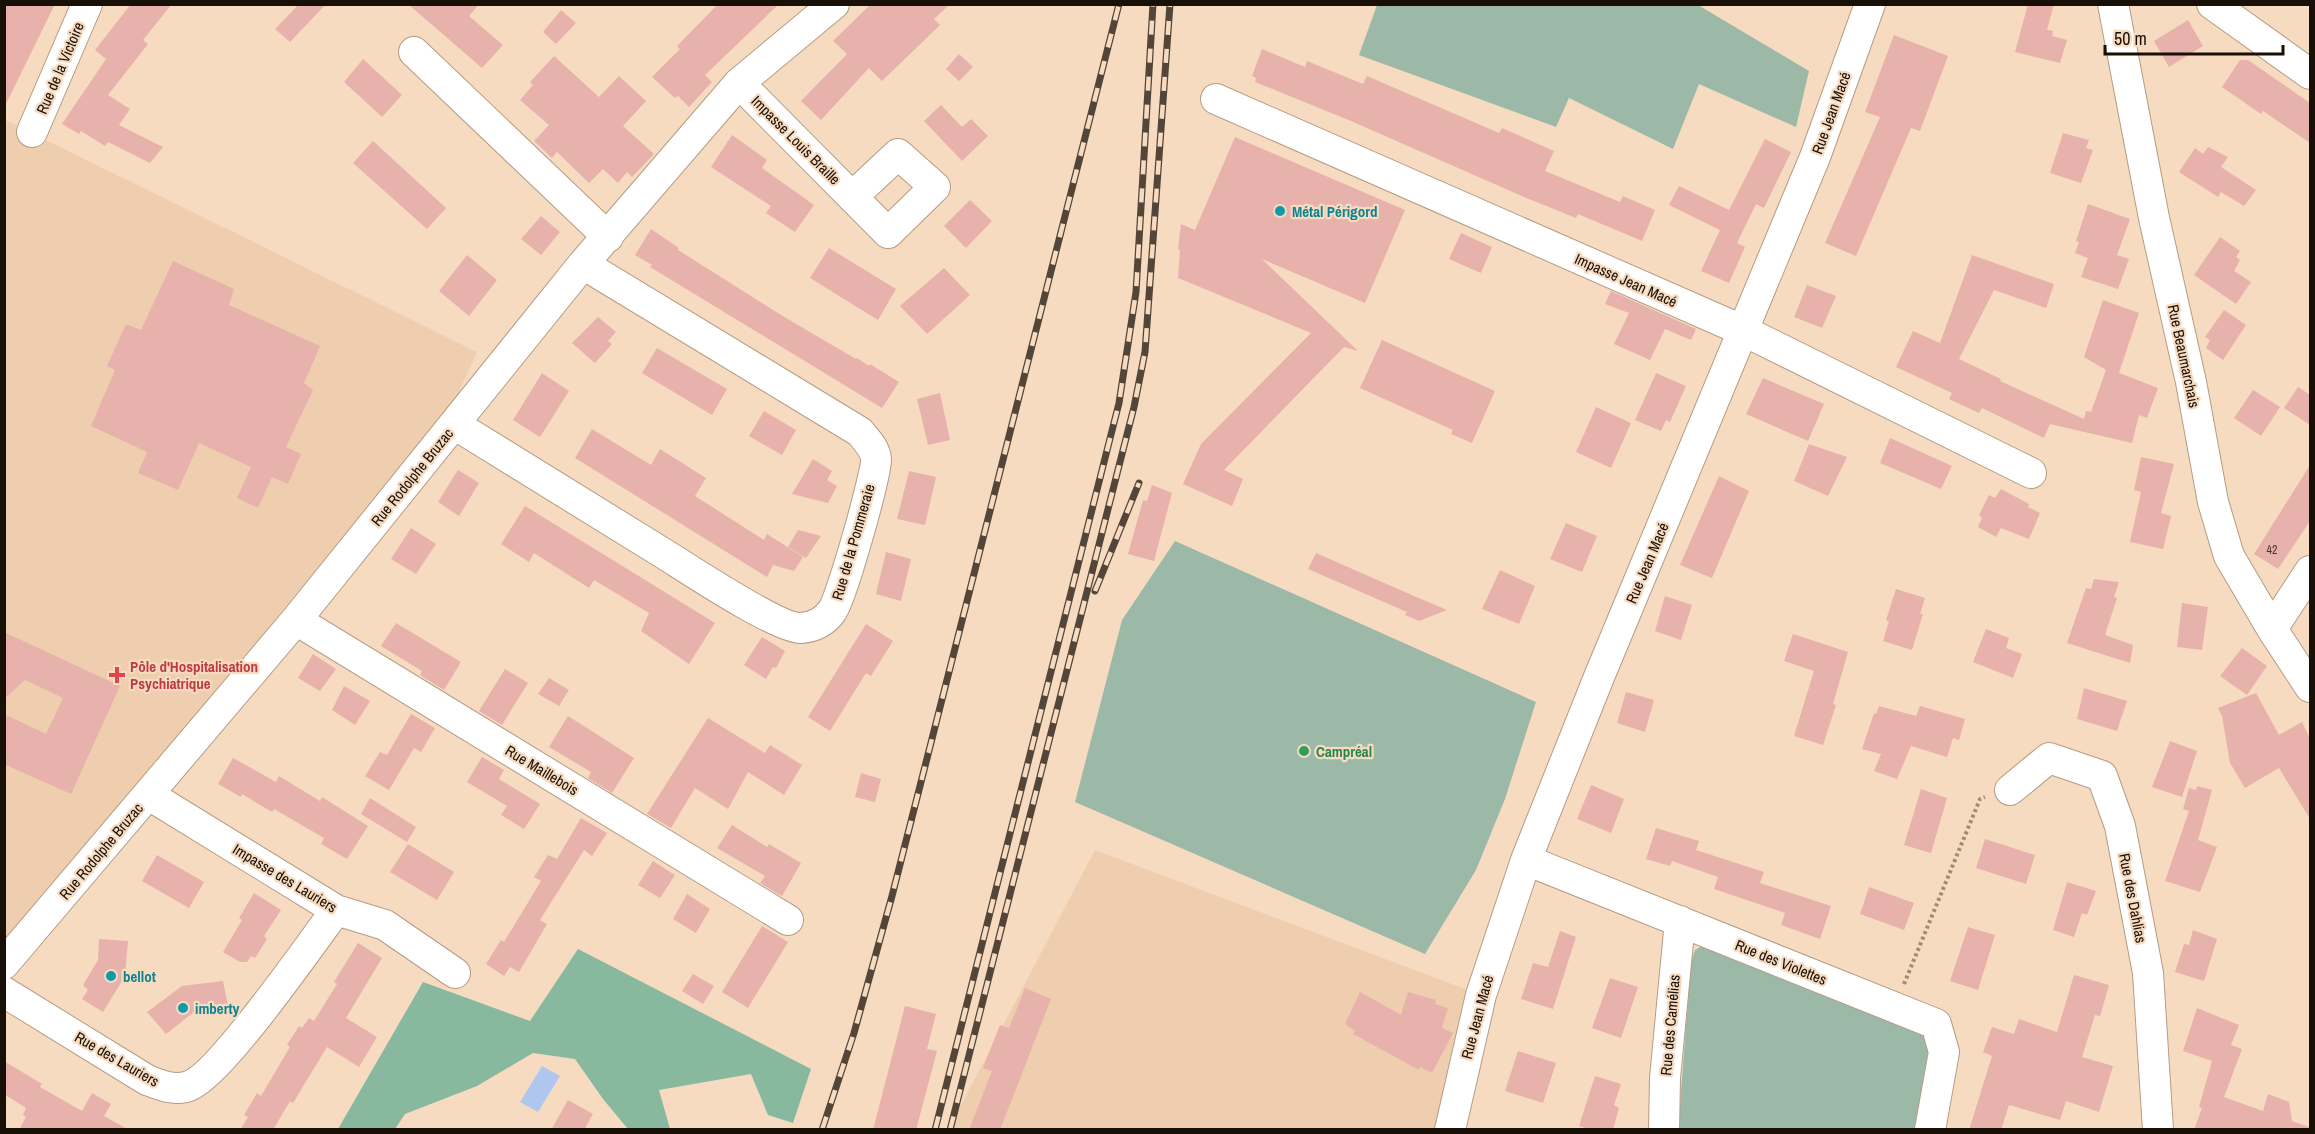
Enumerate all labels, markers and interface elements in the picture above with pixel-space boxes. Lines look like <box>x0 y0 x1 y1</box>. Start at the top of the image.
scale bar <box>2105 18 2284 56</box>
street label: Rue de la Victoire <box>31 19 89 117</box>
text: 50 m <box>2114 26 2147 51</box>
street label: Rue Jean Macé <box>1806 69 1856 157</box>
street label: Impasse Louis Braille <box>747 91 845 189</box>
place label: Métal Périgord <box>1292 201 1377 222</box>
marker: Métal Périgord <box>1273 204 1287 218</box>
street label: Impasse Jean Macé <box>1571 248 1681 312</box>
street label: Rue Beaumarchais <box>2163 302 2205 410</box>
street label: Rue Rodolphe Bruzac <box>366 424 458 530</box>
street label: Rue de la Pommeraie <box>826 481 880 602</box>
street label: Rue Jean Macé <box>1621 519 1674 607</box>
house number: 42 <box>2267 542 2277 558</box>
place label: Pôle d'Hospitalisation Psychiatrique <box>130 656 258 694</box>
marker: Pôle d'Hospitalisation Psychiatrique <box>108 666 126 684</box>
street label: Rue Maillebois <box>501 740 583 800</box>
place label: Campréal <box>1316 741 1372 762</box>
marker: Campréal <box>1297 744 1311 758</box>
street label: Rue Rodolphe Bruzac <box>54 798 148 904</box>
street label: Impasse des Lauriers <box>229 839 341 917</box>
street label: Rue des Dahlias <box>2114 851 2152 945</box>
street label: Rue des Violettes <box>1732 934 1830 990</box>
place label: bellot <box>123 966 156 987</box>
marker: bellot <box>104 969 118 983</box>
street label: Rue Jean Macé <box>1456 973 1498 1061</box>
street label: Rue des Camélias <box>1655 974 1685 1076</box>
place label: imberty <box>195 998 240 1019</box>
marker: imberty <box>176 1001 190 1015</box>
street label: Rue des Lauriers <box>71 1026 163 1092</box>

